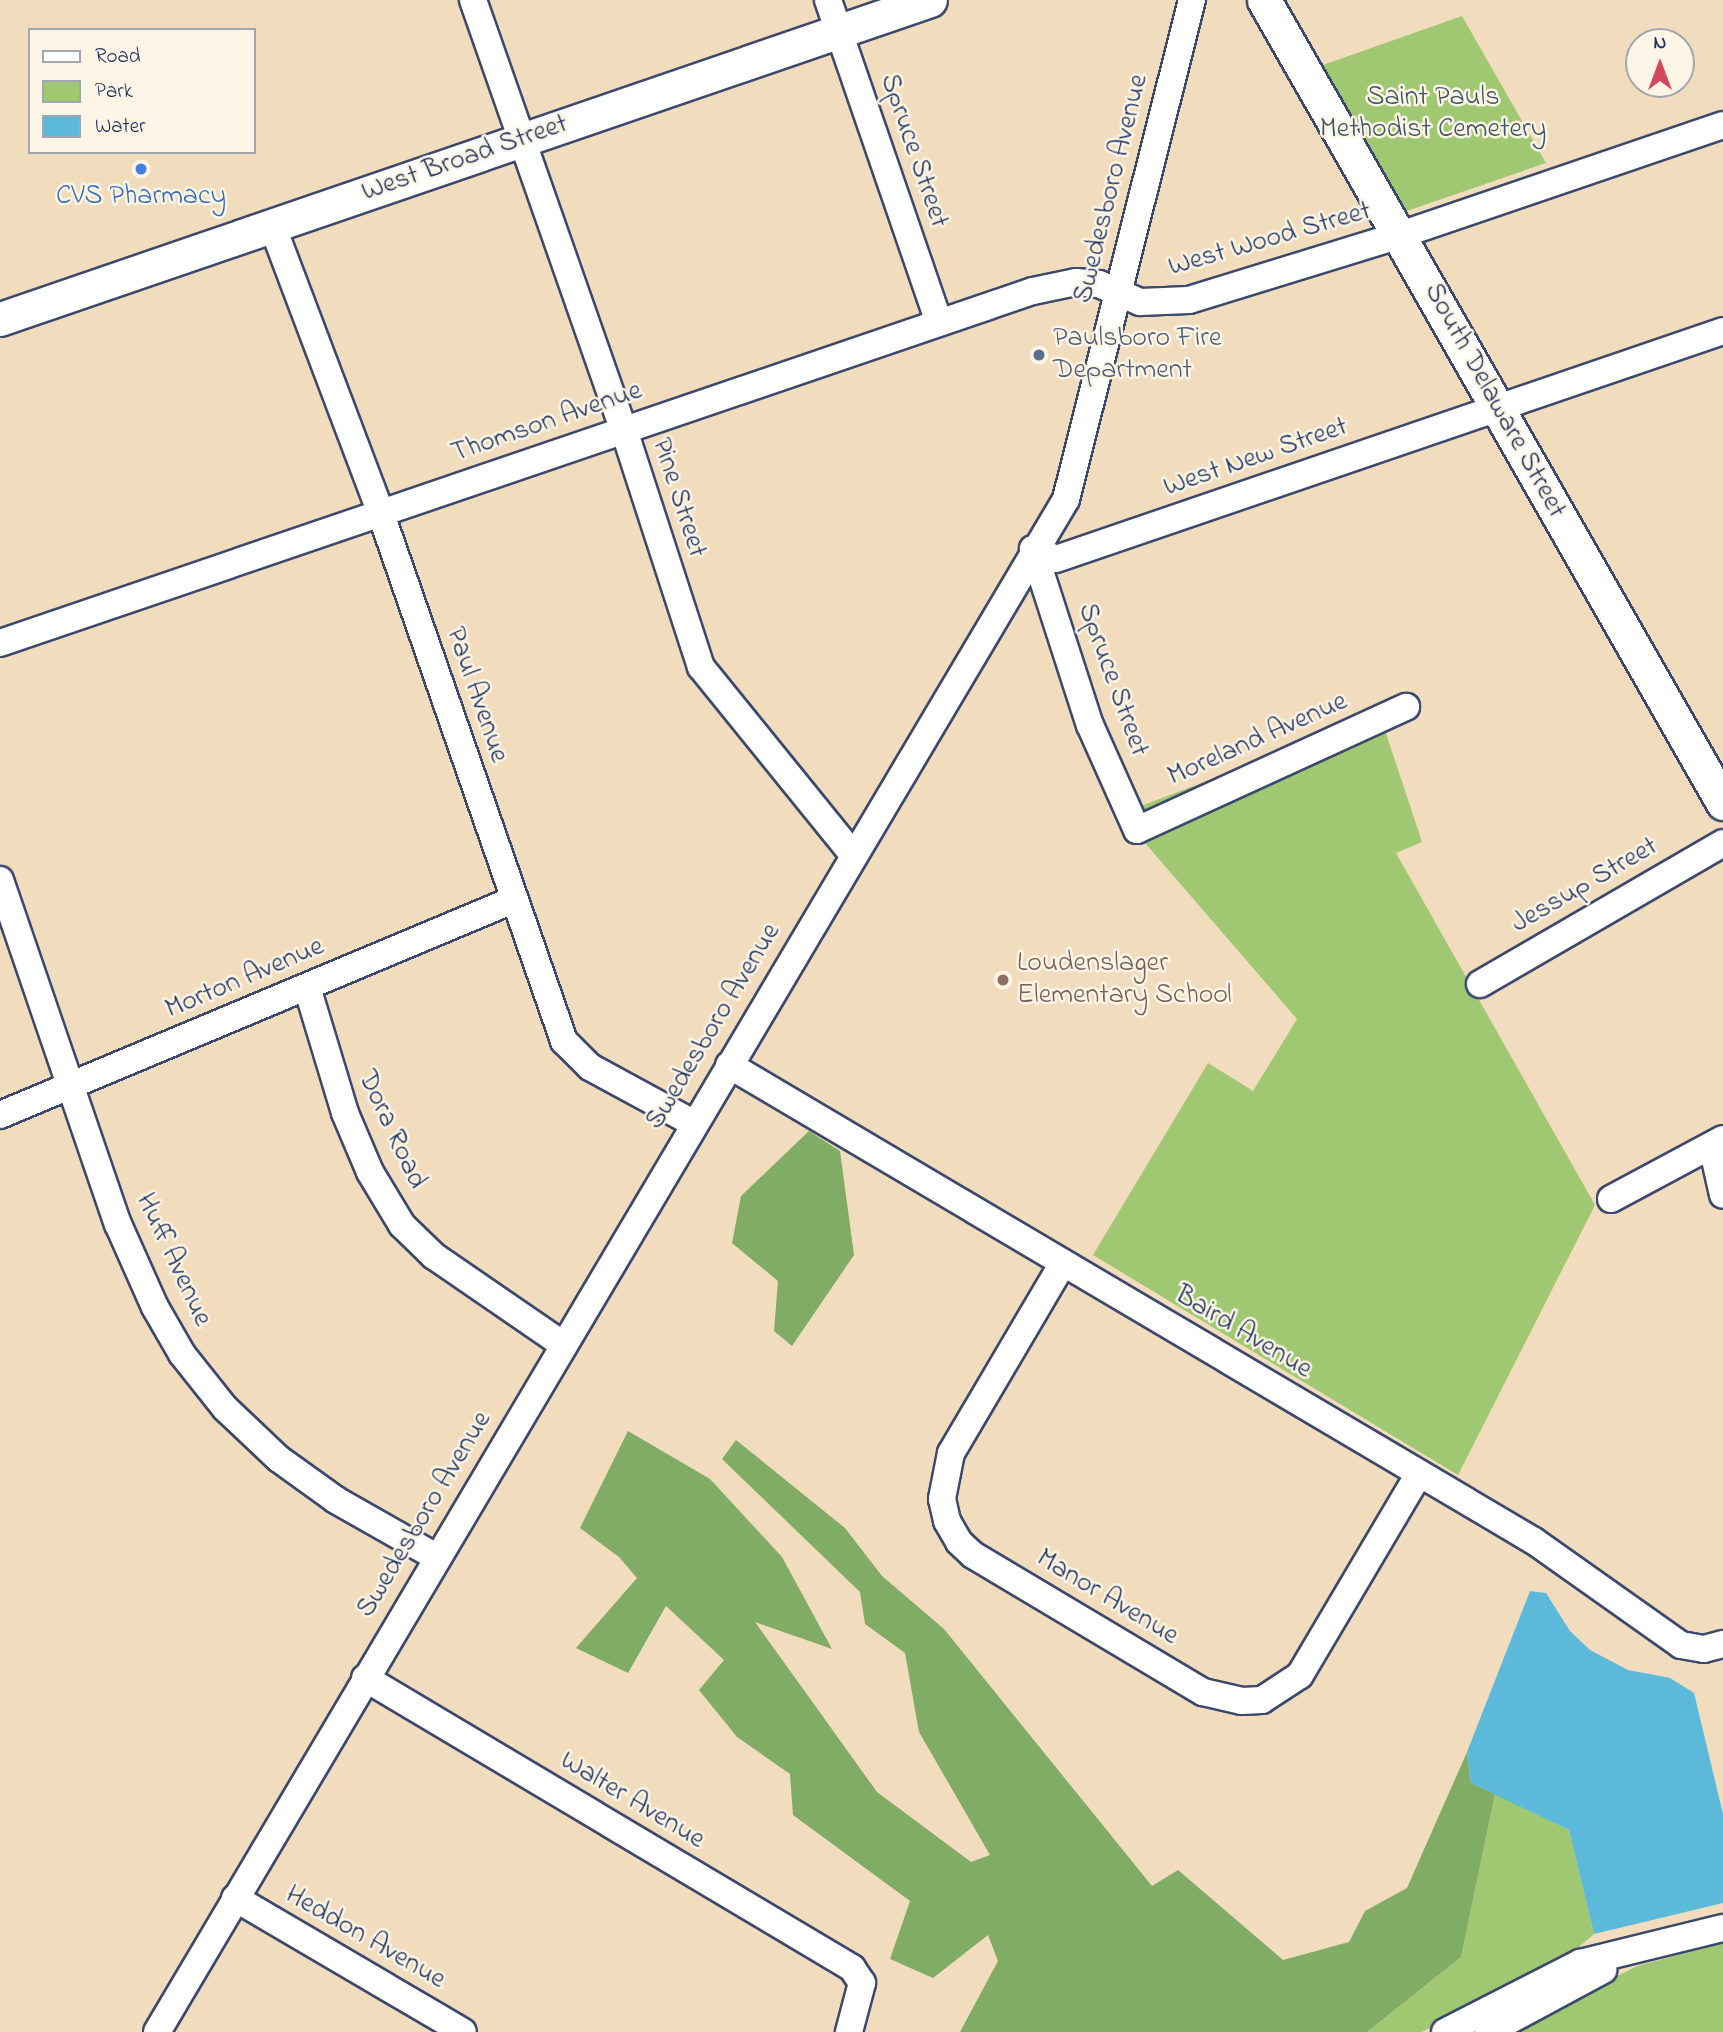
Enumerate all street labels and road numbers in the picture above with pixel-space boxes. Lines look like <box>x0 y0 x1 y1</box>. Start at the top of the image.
street label: Spruce Street <box>871 70 955 232</box>
street label: Swedesboro Avenue <box>1067 71 1157 307</box>
street label: West Broad Street <box>358 108 572 210</box>
street label: West Wood Street <box>1165 195 1375 285</box>
street label: South Delaware Street <box>1415 278 1573 524</box>
street label: Thomson Avenue <box>447 375 647 471</box>
street label: West New Street <box>1160 411 1352 505</box>
street label: Pine Street <box>643 434 713 562</box>
street label: Spruce Street <box>1069 599 1155 761</box>
street label: Paul Avenue <box>437 623 515 767</box>
street label: Moreland Avenue <box>1163 685 1353 795</box>
street label: Jessup Street <box>1506 831 1664 941</box>
street label: Swedesboro Avenue <box>639 918 789 1136</box>
street label: Morton Avenue <box>161 931 329 1027</box>
street label: Dora Road <box>349 1065 433 1195</box>
street label: Huff Avenue <box>128 1188 218 1332</box>
street label: Baird Avenue <box>1168 1279 1318 1387</box>
street label: Swedesboro Avenue <box>350 1406 500 1624</box>
street label: Manor Avenue <box>1030 1542 1184 1654</box>
street label: Walter Avenue <box>554 1745 710 1857</box>
street label: Heddon Avenue <box>279 1879 451 1997</box>

